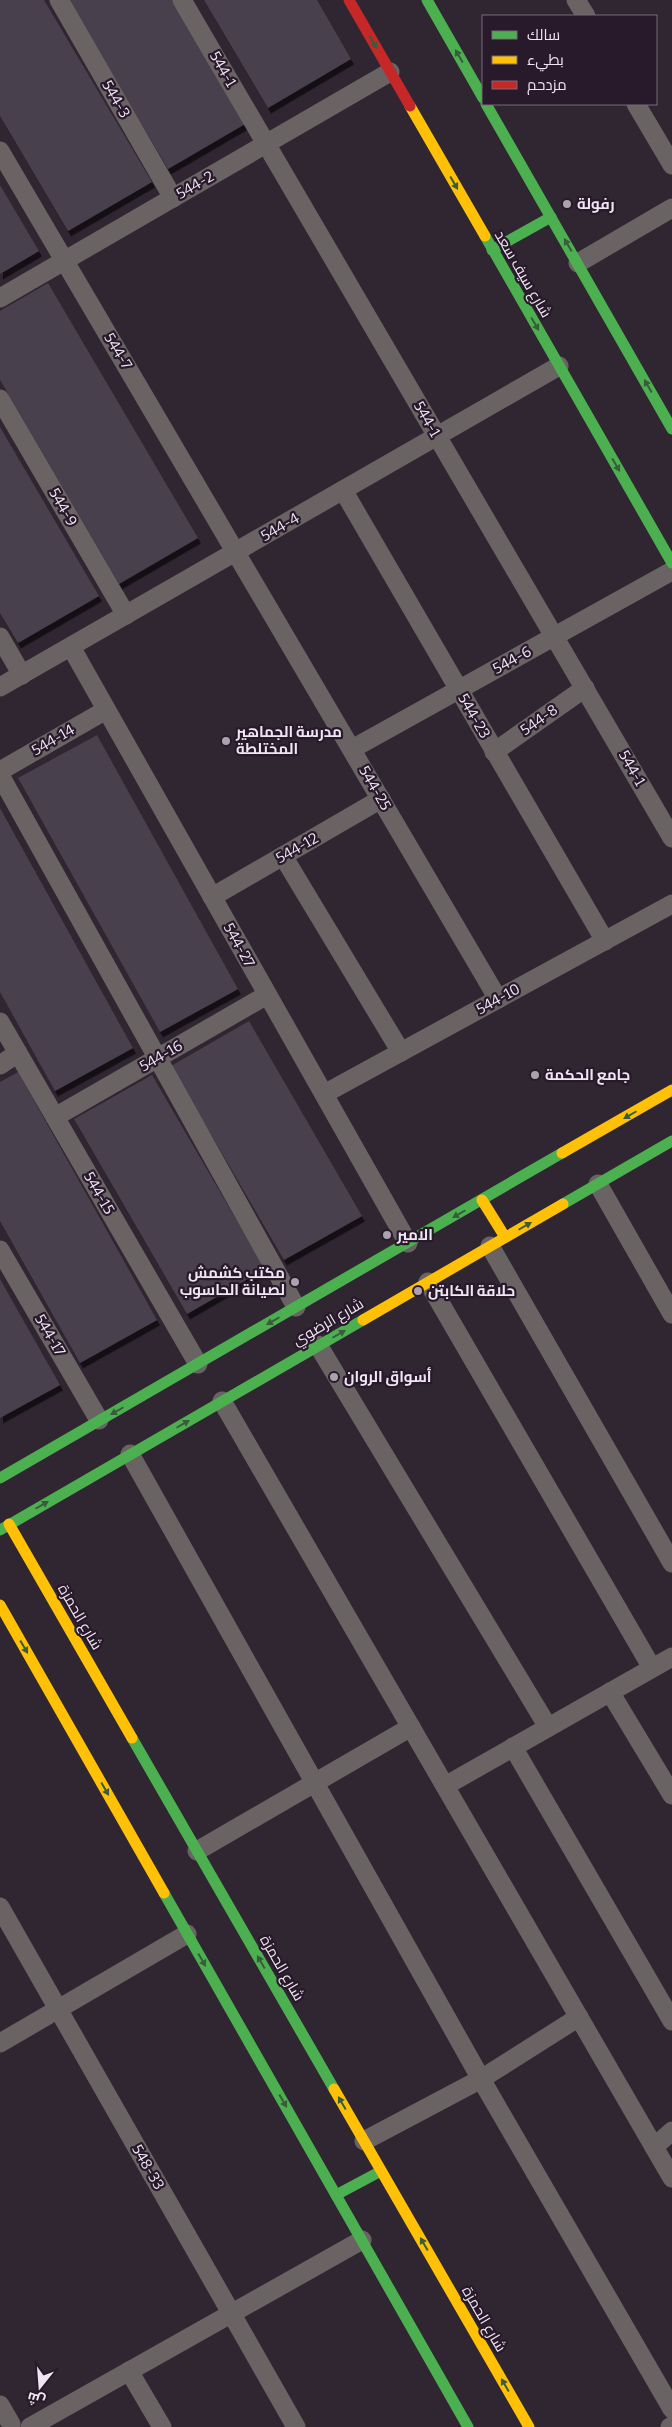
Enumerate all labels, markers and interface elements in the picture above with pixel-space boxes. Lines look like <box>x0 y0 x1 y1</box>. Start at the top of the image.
legend <box>482 15 657 105</box>
text: سالك <box>527 26 560 44</box>
one-way arrow <box>368 36 377 49</box>
street label: 544-1 <box>206 48 240 90</box>
one-way arrow <box>455 48 463 63</box>
text: بطيء <box>527 51 564 72</box>
text: مزدحم <box>527 76 567 95</box>
street label: 544-3 <box>98 77 134 121</box>
street label: 544-2 <box>173 167 217 203</box>
one-way arrow <box>449 177 458 190</box>
place label: رفولة <box>577 195 615 213</box>
marker: رفولة <box>561 198 573 210</box>
street label: شارع سيف سعد <box>489 227 555 322</box>
one-way arrow <box>563 238 572 252</box>
one-way arrow <box>530 317 539 331</box>
street label: 544-7 <box>100 330 136 373</box>
one-way arrow <box>644 379 652 394</box>
street label: 544-1 <box>410 398 444 440</box>
one-way arrow <box>611 458 620 471</box>
street label: 544-9 <box>45 485 81 529</box>
street label: 544-4 <box>258 509 303 545</box>
street label: 544-6 <box>490 642 535 678</box>
street label: 544-23 <box>454 690 494 742</box>
street label: 544-8 <box>517 701 561 739</box>
street label: 544-14 <box>28 720 78 759</box>
place label: مدرسة الجماهير المختلطة <box>235 723 342 758</box>
marker: مدرسة الجماهير المختلطة <box>220 735 232 747</box>
street label: 544-1 <box>615 747 649 789</box>
street label: 544-25 <box>355 763 395 813</box>
street label: 544-12 <box>273 829 321 867</box>
street label: 544-27 <box>220 920 259 971</box>
street label: 544-10 <box>473 980 523 1018</box>
street label: 544-16 <box>136 1036 186 1075</box>
place label: جامع الحكمة <box>545 1066 630 1085</box>
marker: جامع الحكمة <box>529 1069 541 1081</box>
one-way arrow <box>623 1110 636 1119</box>
street label: 544-15 <box>80 1169 118 1217</box>
one-way arrow <box>453 1209 466 1218</box>
one-way arrow <box>517 1222 532 1230</box>
place label: الامير <box>396 1226 433 1244</box>
marker: الامير <box>381 1229 393 1241</box>
place label: مكتب كشمش لصيانة الحاسوب <box>180 1264 285 1299</box>
marker: مكتب كشمش لصيانة الحاسوب <box>289 1276 301 1288</box>
place label: حلاقة الكابتن <box>428 1282 515 1300</box>
marker: حلاقة الكابتن <box>412 1285 424 1297</box>
street label: شارع الرضوي <box>289 1294 368 1352</box>
street label: 544-17 <box>31 1311 69 1360</box>
one-way arrow <box>265 1317 280 1325</box>
one-way arrow <box>332 1329 345 1338</box>
place label: أسواق الروان <box>344 1367 432 1386</box>
marker: أسواق الروان <box>328 1371 340 1383</box>
one-way arrow <box>110 1406 123 1415</box>
one-way arrow <box>176 1419 189 1428</box>
one-way arrow <box>36 1501 49 1510</box>
street label: شارع الحمزة <box>52 1581 106 1654</box>
one-way arrow <box>20 1640 28 1655</box>
one-way arrow <box>100 1782 109 1795</box>
street label: شارع الحمزة <box>254 1932 308 2005</box>
one-way arrow <box>198 1954 207 1967</box>
one-way arrow <box>257 1956 266 1969</box>
one-way arrow <box>278 2095 287 2108</box>
one-way arrow <box>338 2097 347 2110</box>
street label: 548-33 <box>128 2141 168 2193</box>
one-way arrow <box>419 2237 428 2251</box>
street label: شارع الحمزة <box>456 2283 510 2356</box>
north arrow <box>15 2362 65 2412</box>
one-way arrow <box>500 2378 509 2391</box>
text: ش <box>25 2388 47 2410</box>

